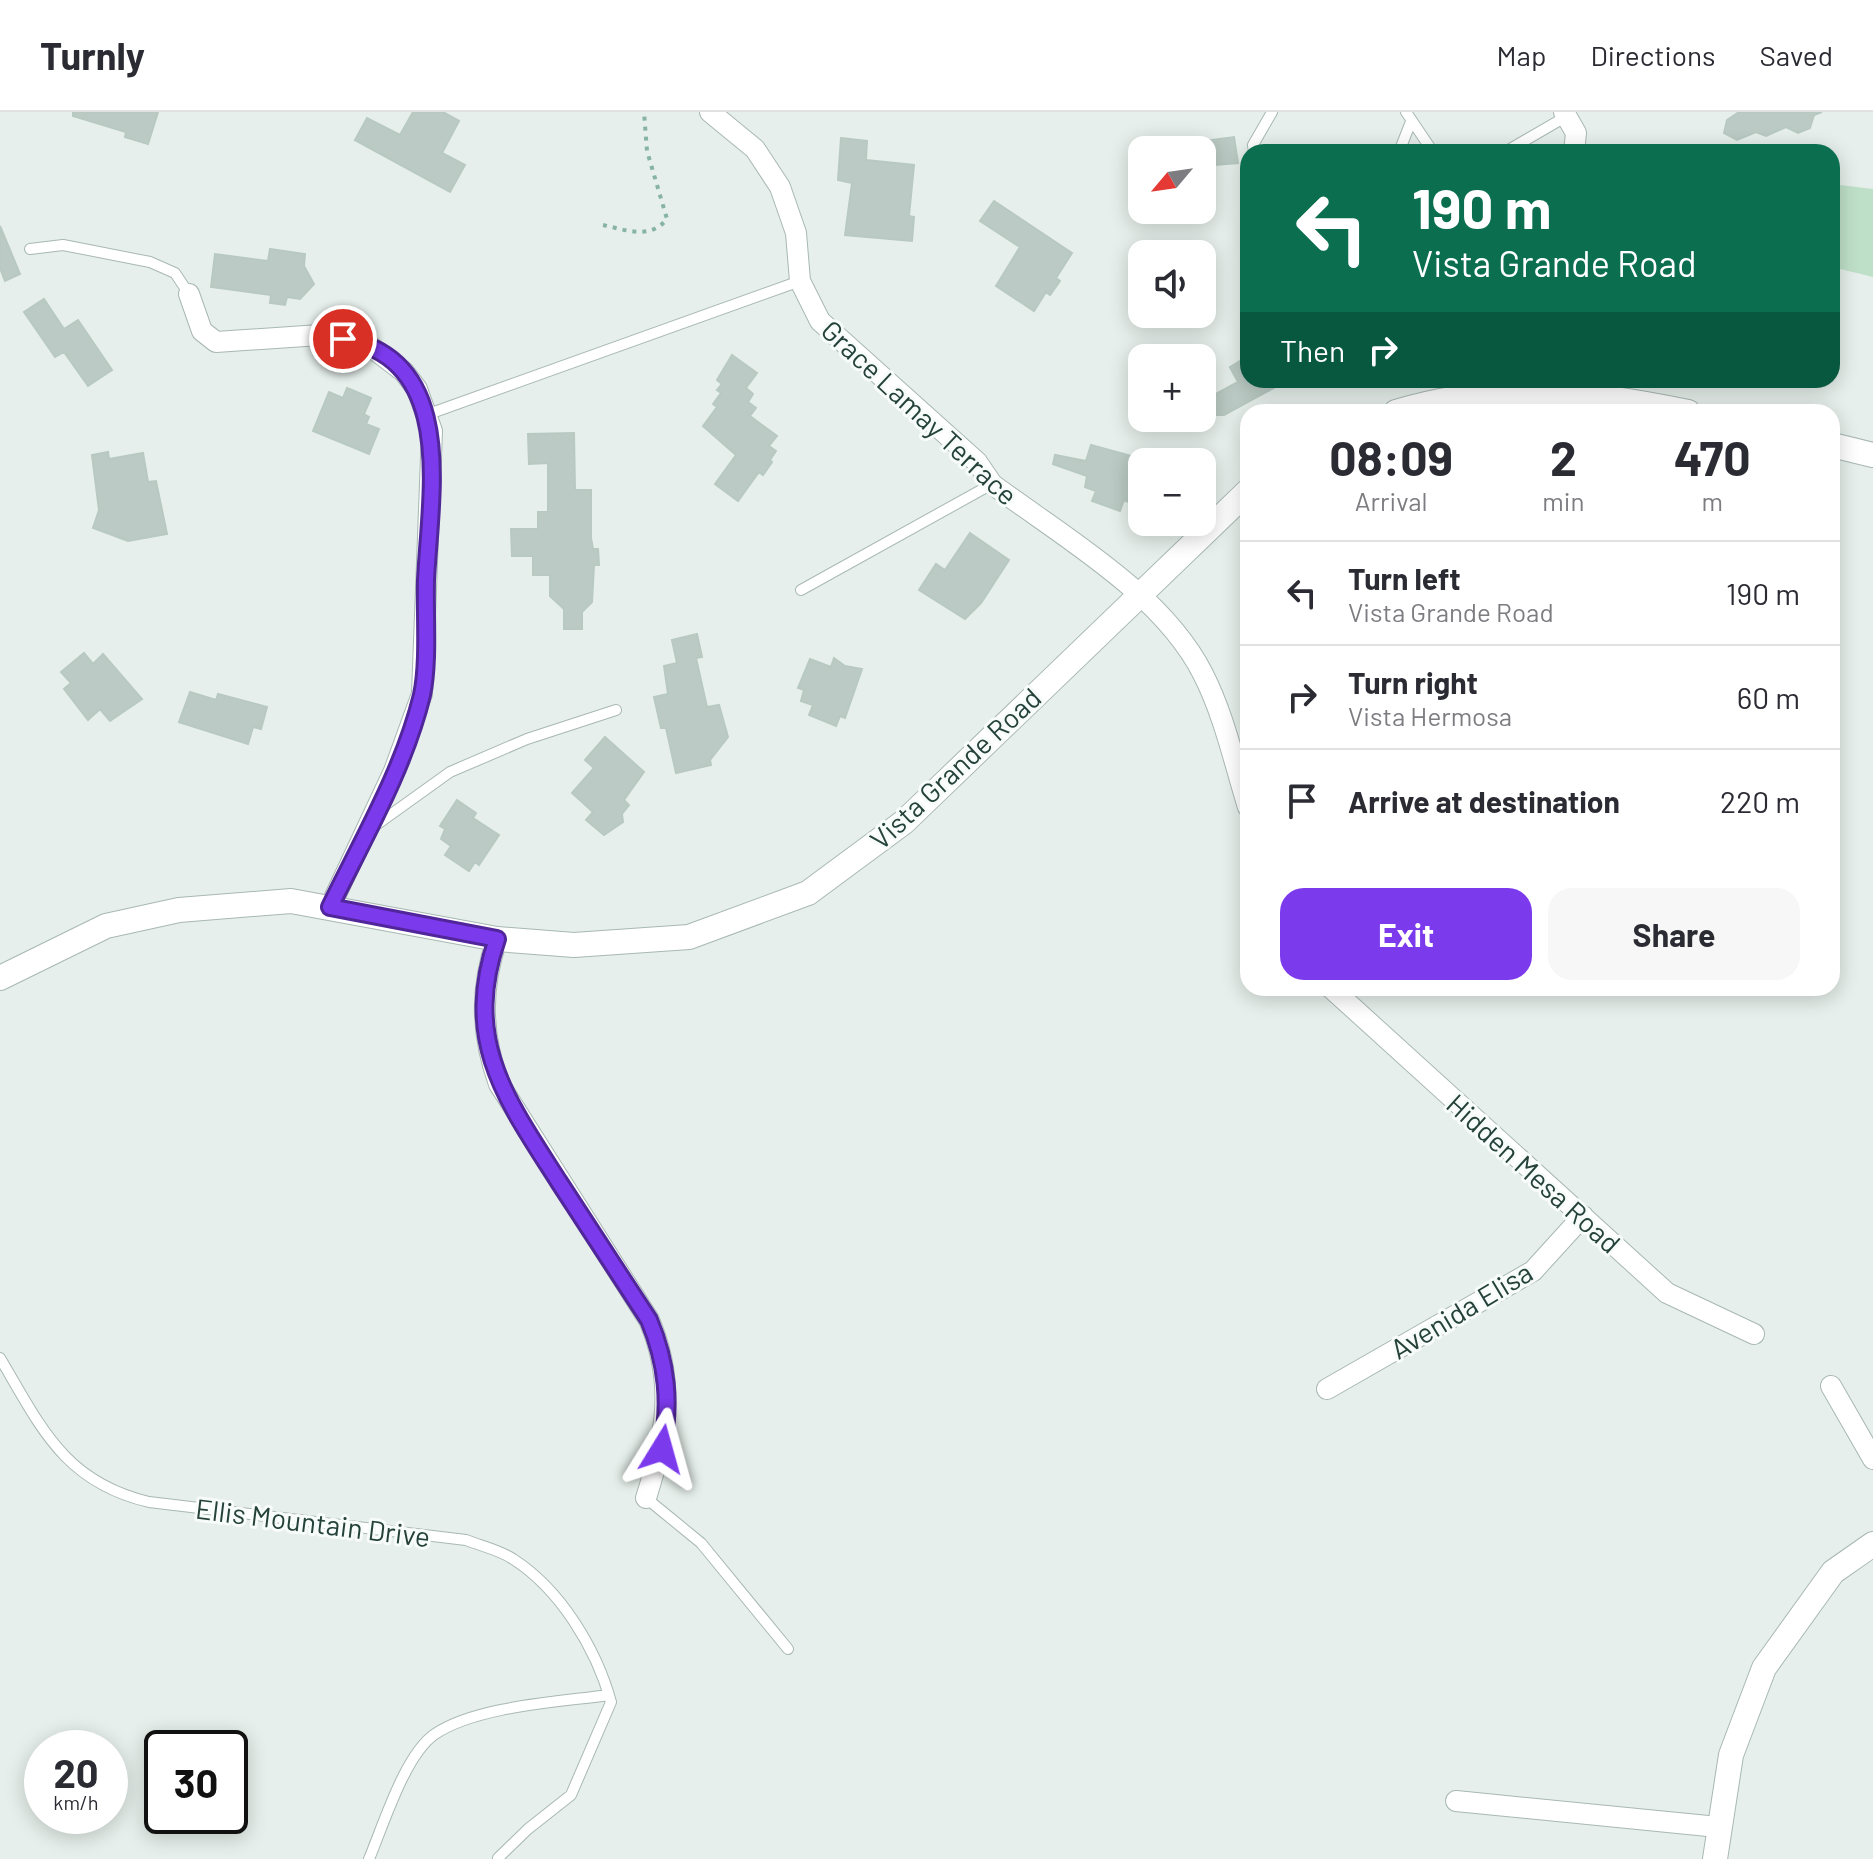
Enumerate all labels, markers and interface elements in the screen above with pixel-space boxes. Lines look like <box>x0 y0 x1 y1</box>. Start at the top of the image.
text: Turnly <box>40 32 145 78</box>
text: Map <box>1497 38 1546 72</box>
text: Directions <box>1590 38 1716 72</box>
text: Saved <box>1760 38 1833 72</box>
north arrow <box>1128 136 1216 224</box>
map controls <box>1128 136 1216 536</box>
text: 190 m <box>1412 173 1551 240</box>
icon: left <box>1280 176 1384 280</box>
button: sound <box>1128 240 1216 328</box>
text: Vista Grande Road <box>1412 241 1697 284</box>
pin <box>309 305 377 373</box>
street label: Grace Lamay Terrace <box>815 312 1025 512</box>
icon: arrive <box>321 317 365 361</box>
icon: right <box>1361 328 1405 372</box>
text: Then <box>1280 332 1345 368</box>
button: + <box>1128 344 1216 432</box>
text: 08:09 <box>1329 428 1453 486</box>
text: 2 <box>1550 428 1577 486</box>
text: 470 <box>1674 428 1751 486</box>
button: − <box>1128 448 1216 536</box>
text: Arrival <box>1355 485 1428 516</box>
text: min <box>1542 485 1585 516</box>
text: m <box>1701 485 1723 516</box>
text: Turn left <box>1348 560 1461 596</box>
icon: left <box>1280 571 1324 615</box>
text: 190 m <box>1726 575 1800 611</box>
text: Vista Grande Road <box>1348 596 1554 627</box>
text: Turn right <box>1348 664 1478 700</box>
icon: right <box>1280 675 1324 719</box>
text: 60 m <box>1737 679 1800 715</box>
street label: Vista Grande Road <box>862 680 1048 856</box>
text: Vista Hermosa <box>1348 700 1512 731</box>
icon: arrive <box>1280 779 1324 823</box>
text: Arrive at destination <box>1348 783 1620 819</box>
text: 220 m <box>1720 783 1800 819</box>
button: Exit <box>1280 888 1532 980</box>
button: Share <box>1548 888 1800 980</box>
street label: Hidden Mesa Road <box>1440 1086 1628 1260</box>
street label: Avenida Elisa <box>1384 1254 1538 1366</box>
position arrow <box>620 1407 704 1491</box>
street label: Ellis Mountain Drive <box>194 1491 432 1553</box>
speed limit sign: 30 <box>144 1730 248 1834</box>
text: 20 <box>53 1748 99 1796</box>
text: km/h <box>53 1790 99 1814</box>

